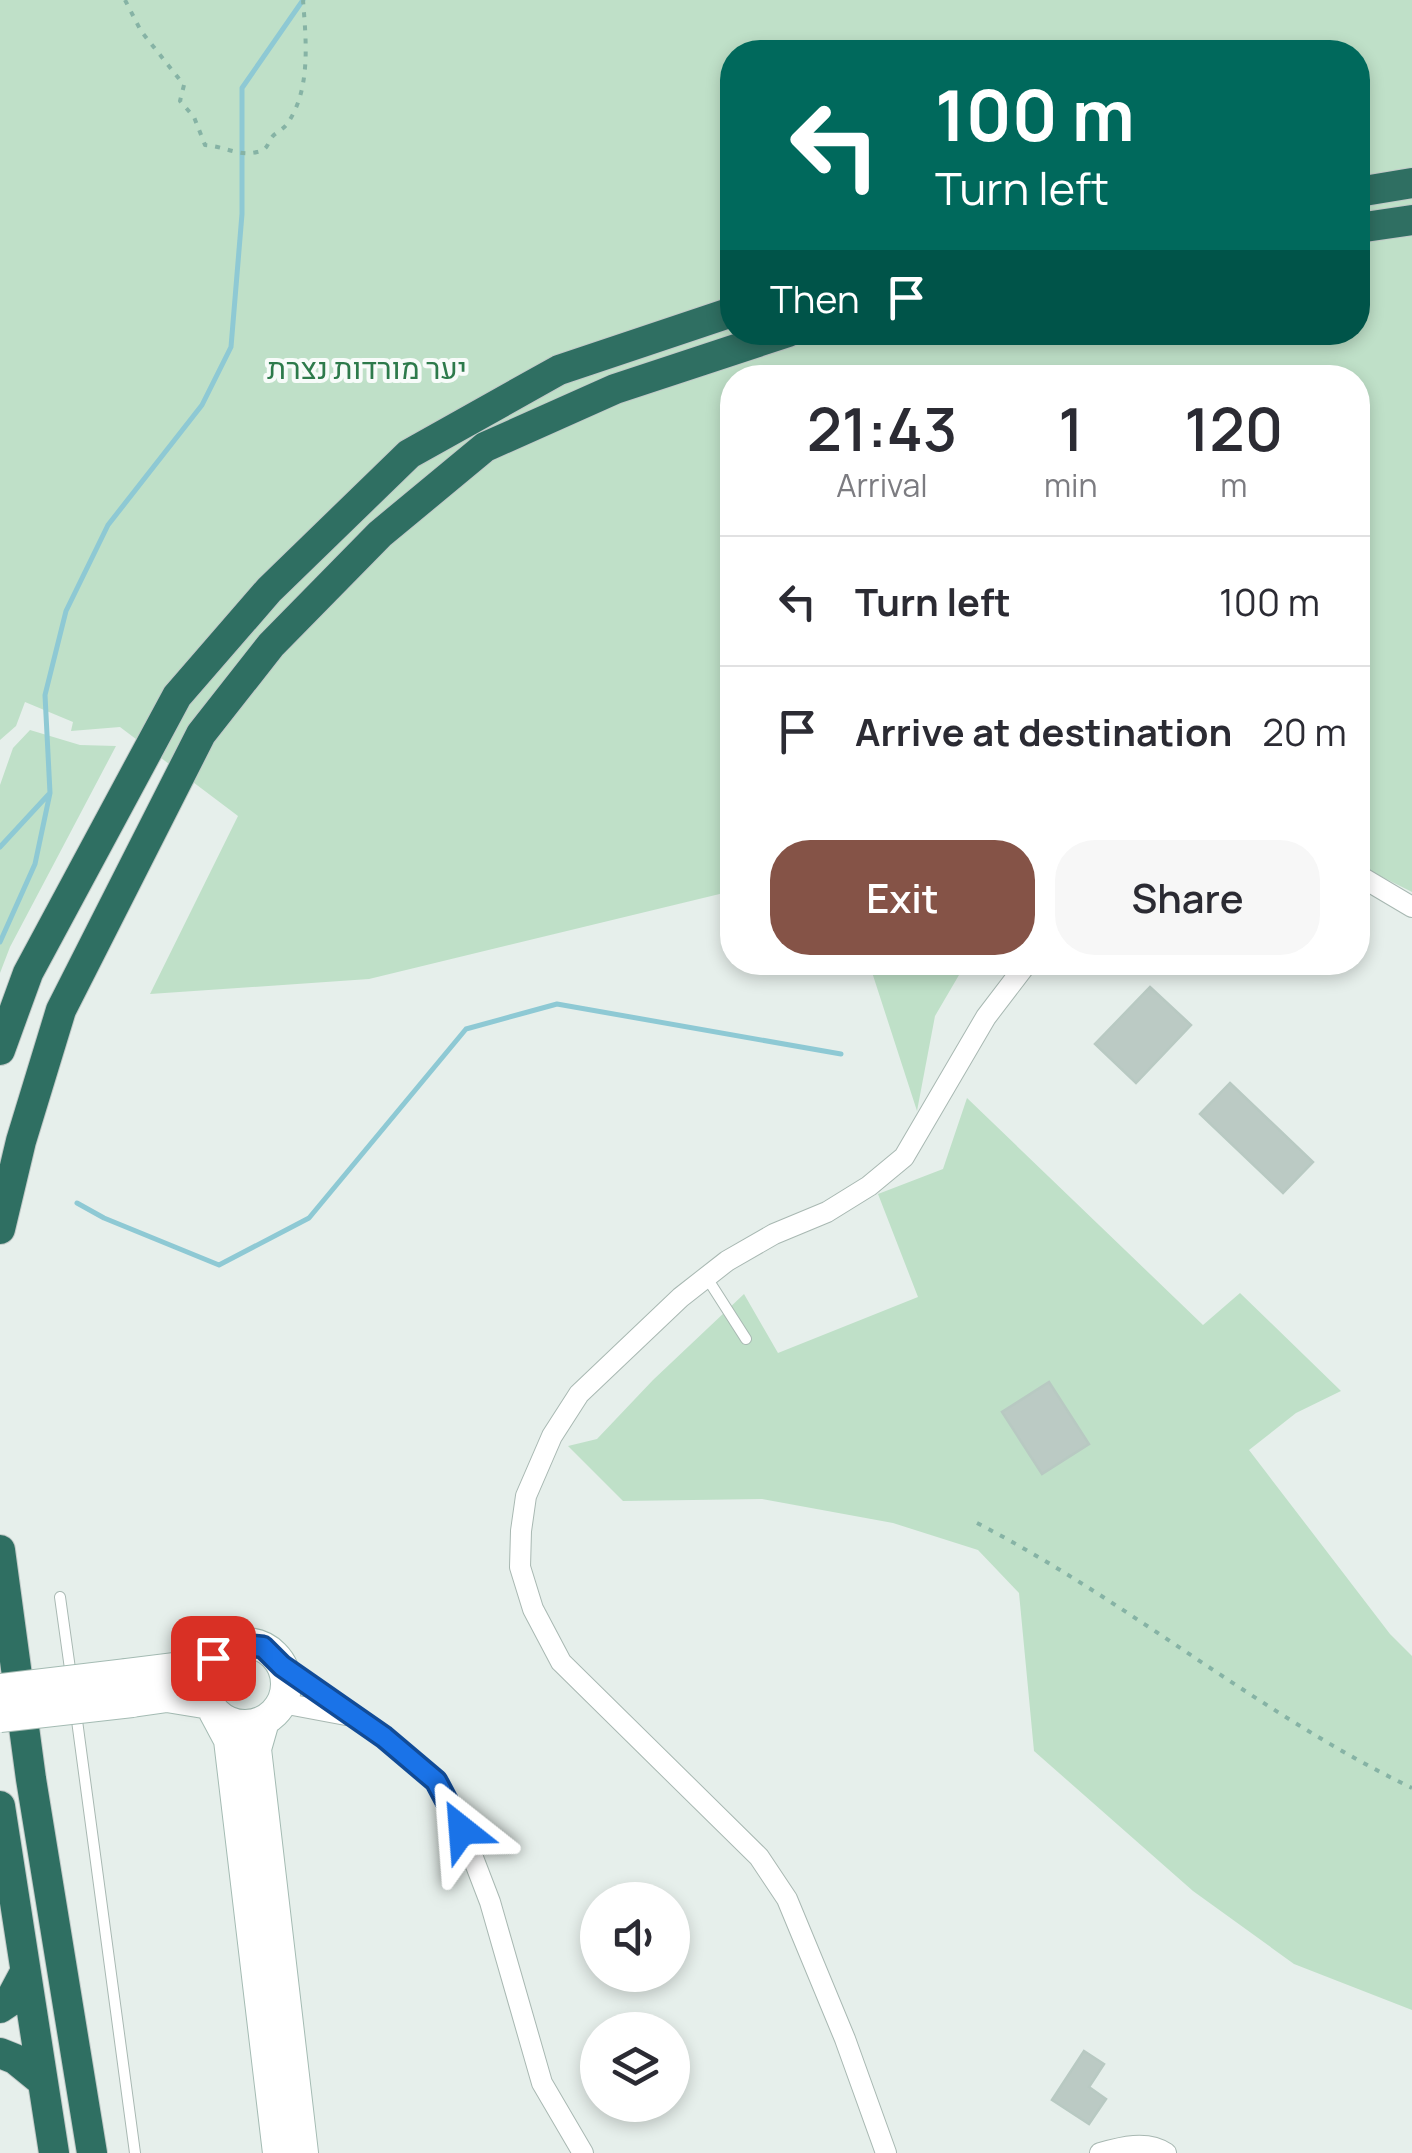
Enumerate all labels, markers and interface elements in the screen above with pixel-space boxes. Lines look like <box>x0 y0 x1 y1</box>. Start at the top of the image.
text: 100 m <box>935 66 1135 162</box>
icon: left <box>770 80 900 210</box>
text: Turn left <box>935 157 1109 219</box>
icon: arrive <box>879 270 934 325</box>
text: Then <box>770 272 859 324</box>
park label: יער מורדות נצרת <box>267 347 467 388</box>
text: 21:43 <box>807 387 957 469</box>
text: 1 <box>1058 387 1083 469</box>
text: 120 <box>1184 387 1283 469</box>
text: Arrival <box>836 463 928 507</box>
text: min <box>1044 463 1098 507</box>
text: m <box>1220 463 1247 507</box>
icon: left <box>770 574 825 629</box>
text: Turn left <box>855 575 1011 627</box>
text: 100 m <box>1219 575 1320 627</box>
icon: arrive <box>770 704 825 759</box>
text: Arrive at destination <box>855 705 1232 757</box>
text: 20 m <box>1262 705 1347 757</box>
button: Exit <box>770 840 1035 955</box>
button: Share <box>1055 840 1320 955</box>
pin <box>171 1616 256 1701</box>
icon: arrive <box>186 1631 241 1686</box>
position arrow <box>410 1778 514 1882</box>
map controls <box>580 1882 690 2122</box>
button: sound <box>580 1882 690 1992</box>
button: layers <box>580 2012 690 2122</box>

